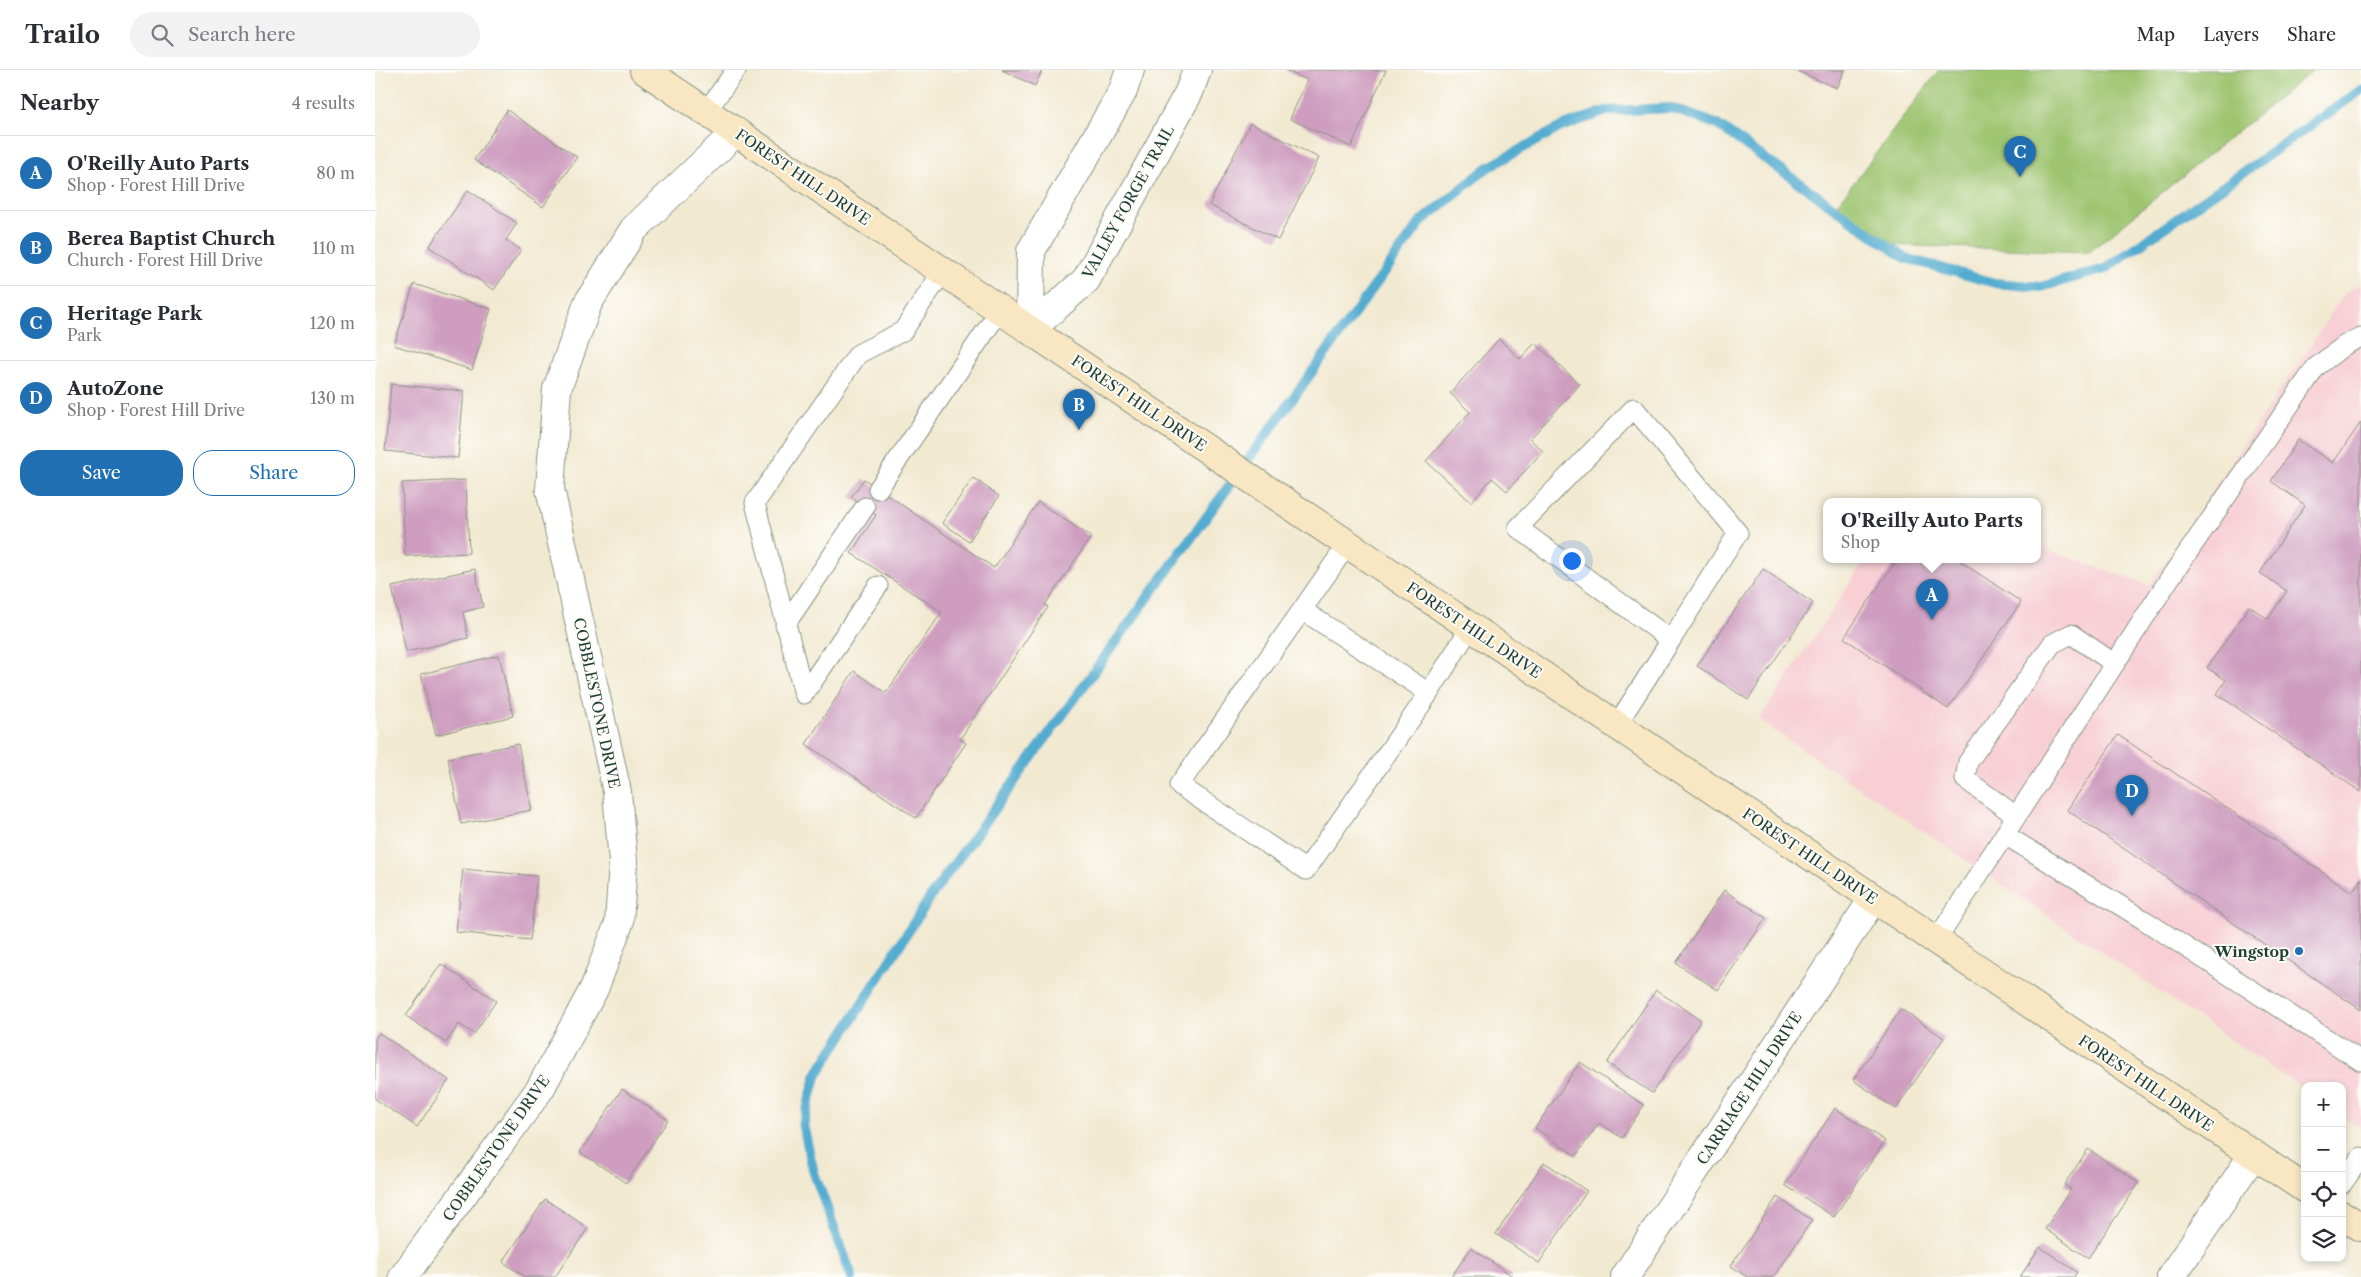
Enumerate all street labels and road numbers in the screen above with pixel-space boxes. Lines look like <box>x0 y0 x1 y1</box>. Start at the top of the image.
street label: VALLEY FORGE TRAIL <box>1077 122 1178 283</box>
street label: FOREST HILL DRIVE <box>732 125 874 229</box>
street label: FOREST HILL DRIVE <box>1068 351 1210 455</box>
street label: FOREST HILL DRIVE <box>1403 578 1545 682</box>
street label: COBBLESTONE DRIVE <box>570 616 624 790</box>
street label: FOREST HILL DRIVE <box>1739 804 1881 908</box>
street label: CARRIAGE HILL DRIVE <box>1692 1008 1806 1168</box>
street label: FOREST HILL DRIVE <box>2075 1031 2217 1135</box>
street label: COBBLESTONE DRIVE <box>438 1071 554 1225</box>

